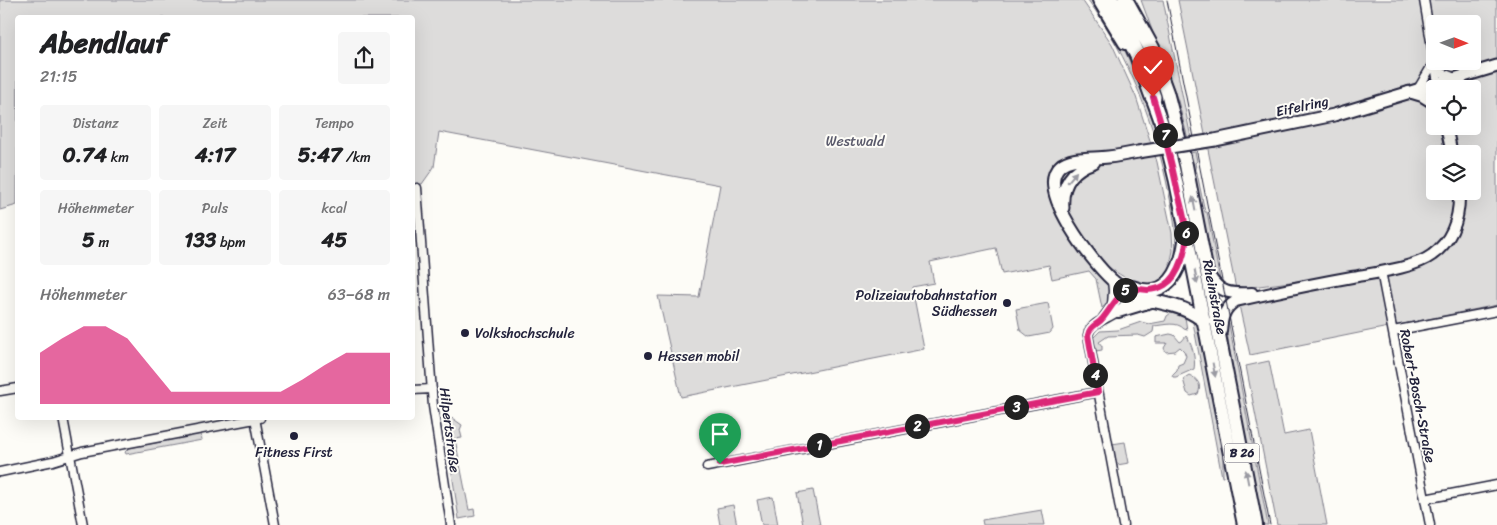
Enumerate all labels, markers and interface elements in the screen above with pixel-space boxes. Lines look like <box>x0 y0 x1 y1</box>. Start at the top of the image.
north arrow <box>1426 15 1481 70</box>
map controls <box>1426 15 1481 200</box>
text: Abendlauf <box>40 18 167 67</box>
button: share <box>338 32 390 84</box>
pin <box>1132 46 1174 97</box>
icon: check <box>1139 53 1167 81</box>
text: 21:15 <box>40 62 78 91</box>
button: locate <box>1426 80 1481 135</box>
street label: Eifelring <box>1273 89 1331 124</box>
text: Distanz <box>73 111 119 136</box>
text: Zeit <box>203 111 227 136</box>
text: Tempo <box>315 111 354 136</box>
pin: 7 <box>1152 122 1178 148</box>
text: 7 <box>1162 123 1170 148</box>
park label: Westwald <box>826 129 886 154</box>
text: 0.74 <box>62 136 107 174</box>
text: 4:17 <box>195 136 235 174</box>
text: 5:47 <box>298 136 342 174</box>
text: km <box>107 145 129 170</box>
text: /km <box>342 145 371 170</box>
button: layers <box>1426 145 1481 200</box>
one-way arrow <box>1066 170 1077 183</box>
one-way arrow <box>1189 195 1197 211</box>
text: Höhenmeter <box>58 196 133 221</box>
text: Puls <box>202 196 228 221</box>
text: kcal <box>322 196 347 221</box>
pin: 6 <box>1174 220 1198 246</box>
text: 5 <box>82 221 95 259</box>
text: 133 <box>184 221 216 259</box>
text: 45 <box>321 221 347 259</box>
text: 6 <box>1183 221 1190 246</box>
text: m <box>95 230 109 255</box>
text: bpm <box>216 230 246 255</box>
street label: Rheinstraße <box>1195 257 1234 337</box>
one-way arrow <box>1192 269 1200 285</box>
pin: 5 <box>1112 278 1138 302</box>
text: 5 <box>1121 278 1130 303</box>
text: Höhenmeter <box>40 280 126 309</box>
text: 63–68 m <box>328 280 390 309</box>
place label: Polizeiautobahnstation Südhessen <box>856 283 997 324</box>
marker: Polizeiautobahnstation Südhessen <box>1001 297 1013 309</box>
place label: Volkshochschule <box>475 321 575 346</box>
marker: Volkshochschule <box>459 327 471 339</box>
street label: Robert-Bosch-Straße <box>1392 327 1443 465</box>
place label: Hessen mobil <box>658 344 740 369</box>
marker: Hessen mobil <box>642 350 654 362</box>
pin: 4 <box>1082 362 1108 388</box>
one-way arrow <box>1210 362 1218 378</box>
text: 4 <box>1091 363 1100 388</box>
street label: Hilpertstraße <box>432 386 467 474</box>
pin: 3 <box>1004 394 1028 420</box>
text: 3 <box>1013 395 1020 420</box>
pin <box>699 413 741 464</box>
pin: 2 <box>904 414 930 438</box>
text: 2 <box>913 414 922 439</box>
icon: arrive <box>706 420 734 448</box>
marker: Fitness First <box>288 430 300 442</box>
pin: 1 <box>806 432 832 458</box>
text: 1 <box>816 433 823 458</box>
place label: Fitness First <box>255 440 333 465</box>
road number: B 26 <box>1224 443 1260 462</box>
one-way arrow <box>1243 470 1251 485</box>

